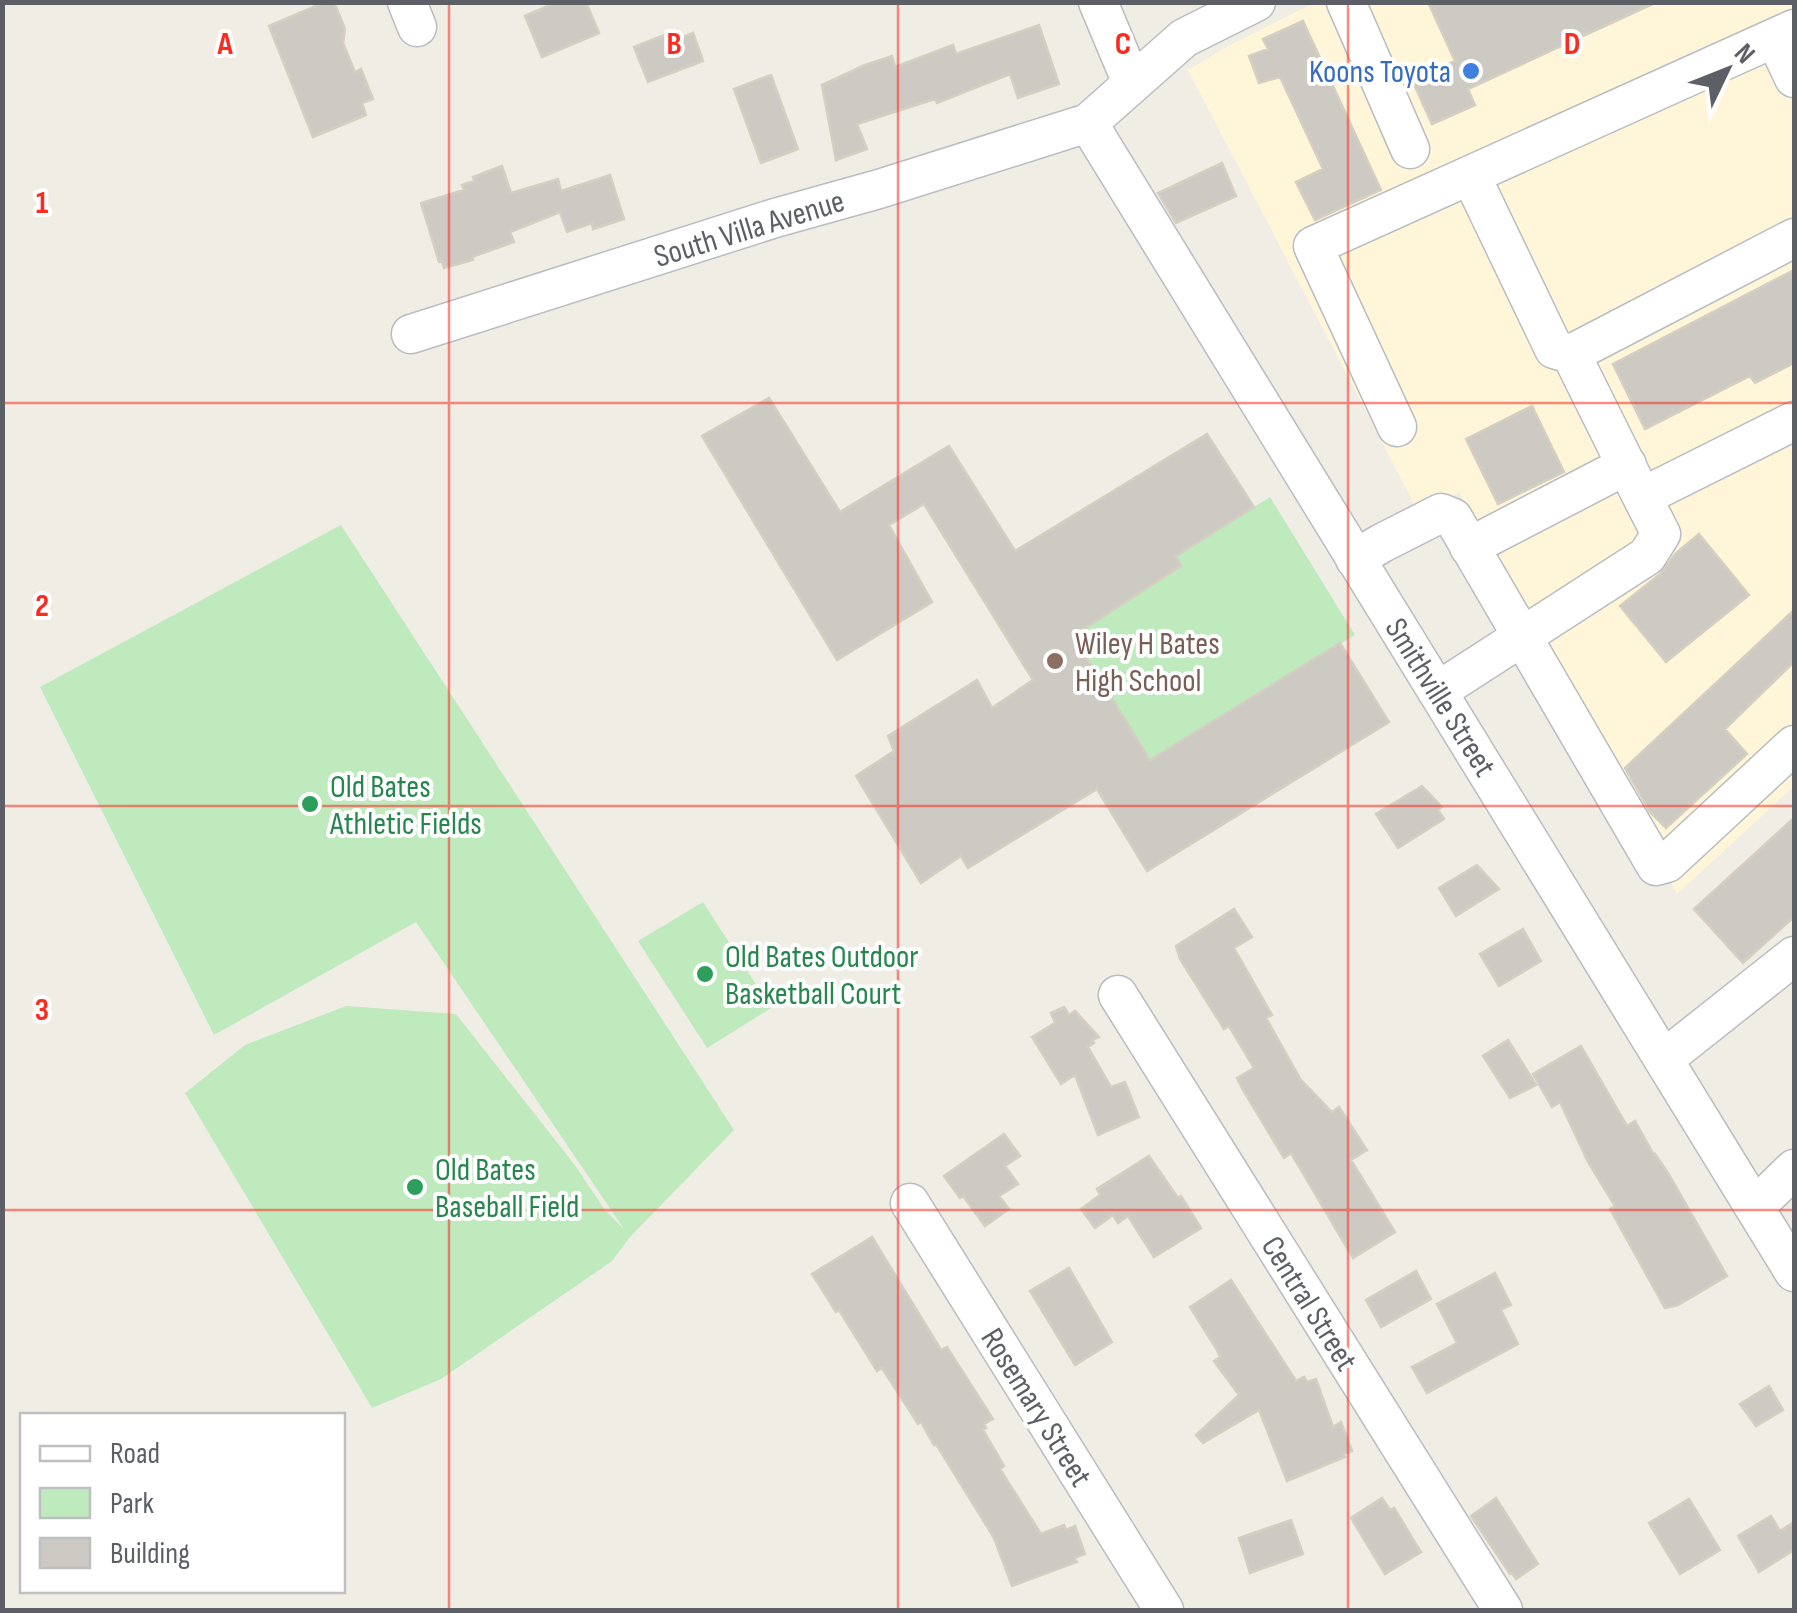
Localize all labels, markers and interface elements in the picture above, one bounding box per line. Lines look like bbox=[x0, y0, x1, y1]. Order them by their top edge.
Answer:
north arrow bbox=[1677, 20, 1777, 120]
text: A bbox=[216, 25, 233, 64]
text: B bbox=[666, 25, 682, 64]
text: C bbox=[1115, 25, 1131, 64]
text: D bbox=[1564, 25, 1580, 64]
text: N bbox=[1727, 37, 1761, 71]
place label: Koons Toyota bbox=[1309, 53, 1451, 92]
marker: Koons Toyota bbox=[1460, 60, 1482, 82]
street label: South Villa Avenue bbox=[650, 182, 849, 277]
text: 1 bbox=[36, 184, 49, 223]
text: 2 bbox=[35, 587, 49, 626]
street label: Smithville Street bbox=[1376, 611, 1504, 784]
place label: Wiley H Bates High School bbox=[1075, 625, 1220, 701]
marker: Wiley H Bates High School bbox=[1044, 650, 1066, 672]
place label: Old Bates Athletic Fields bbox=[329, 768, 482, 844]
marker: Old Bates Athletic Fields bbox=[299, 793, 321, 815]
place label: Old Bates Outdoor Basketball Court bbox=[725, 938, 919, 1014]
marker: Old Bates Outdoor Basketball Court bbox=[694, 963, 716, 985]
text: 3 bbox=[35, 991, 49, 1030]
place label: Old Bates Baseball Field bbox=[435, 1151, 579, 1227]
marker: Old Bates Baseball Field bbox=[404, 1176, 426, 1198]
street label: Central Street bbox=[1252, 1229, 1365, 1378]
street label: Rosemary Street bbox=[972, 1321, 1100, 1494]
legend bbox=[20, 1413, 345, 1593]
text: Road bbox=[110, 1436, 160, 1472]
text: Park bbox=[110, 1486, 154, 1522]
text: Building bbox=[110, 1536, 190, 1572]

